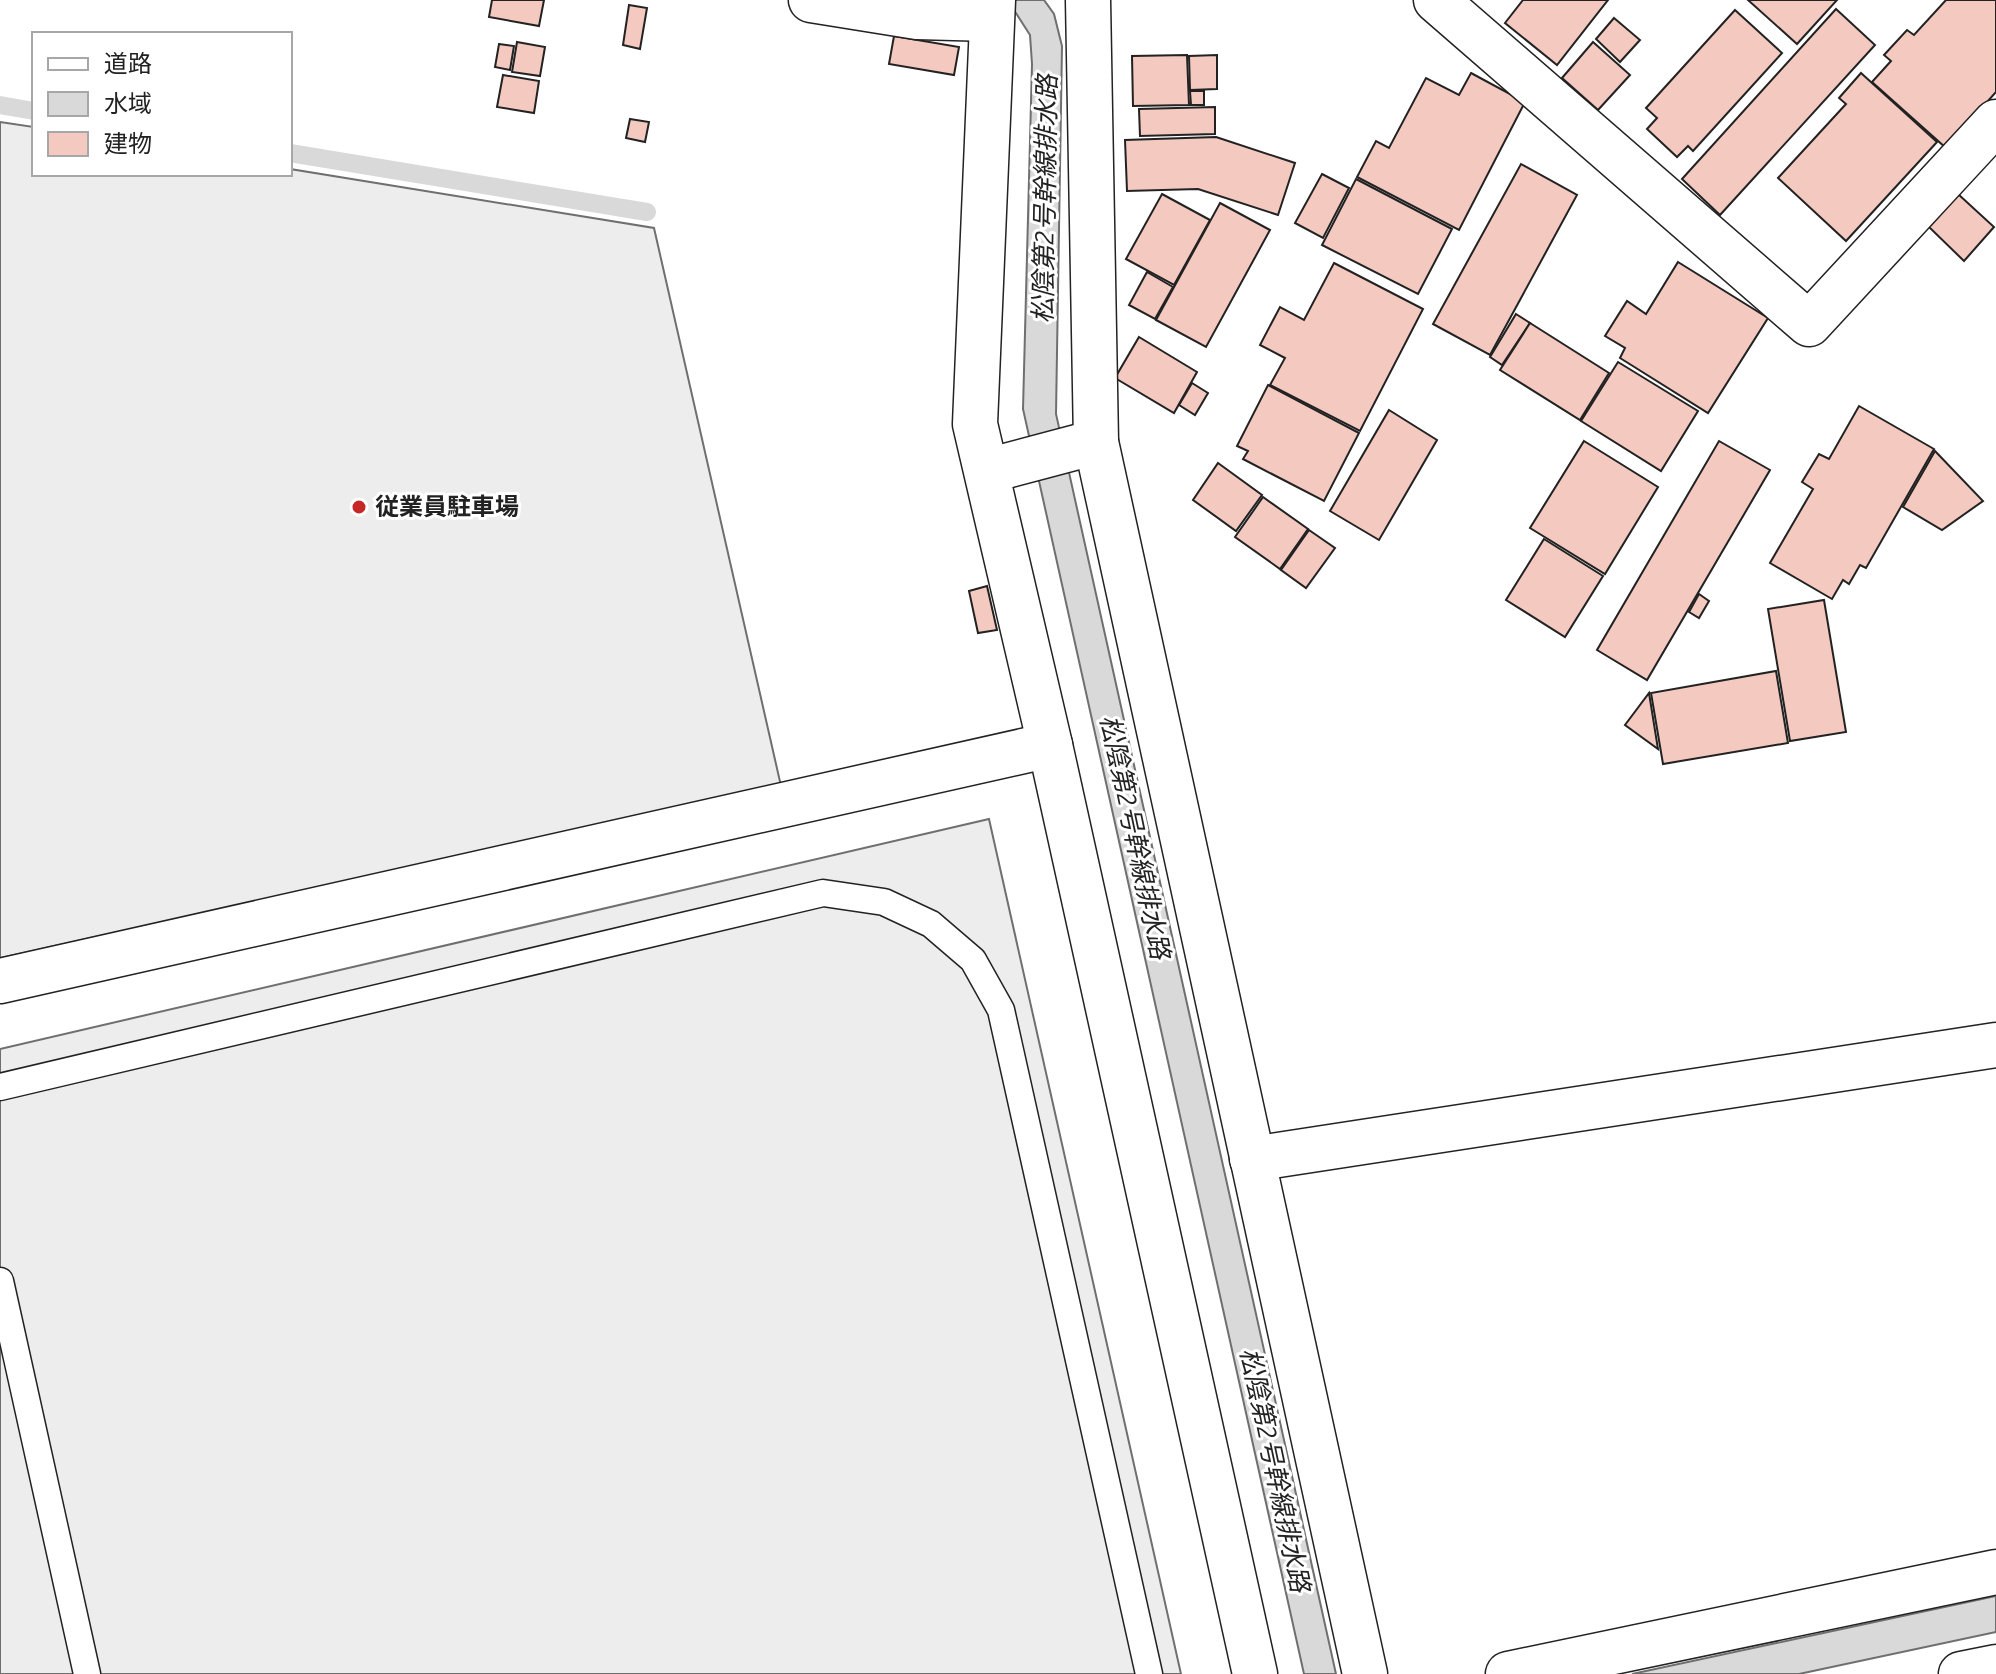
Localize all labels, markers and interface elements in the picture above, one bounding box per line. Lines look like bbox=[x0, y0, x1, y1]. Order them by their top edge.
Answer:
legend bbox=[32, 32, 292, 176]
text: 道路 bbox=[104, 50, 152, 77]
water label: 松陰第2号幹線排水路 bbox=[1028, 72, 1061, 324]
text: 水域 bbox=[104, 90, 152, 117]
text: 建物 bbox=[104, 130, 152, 157]
place label: 従業員駐車場 bbox=[375, 493, 519, 520]
marker: 従業員駐車場 bbox=[350, 498, 368, 516]
water label: 松陰第2号幹線排水路 bbox=[1095, 712, 1176, 963]
water label: 松陰第2号幹線排水路 bbox=[1235, 1345, 1316, 1596]

